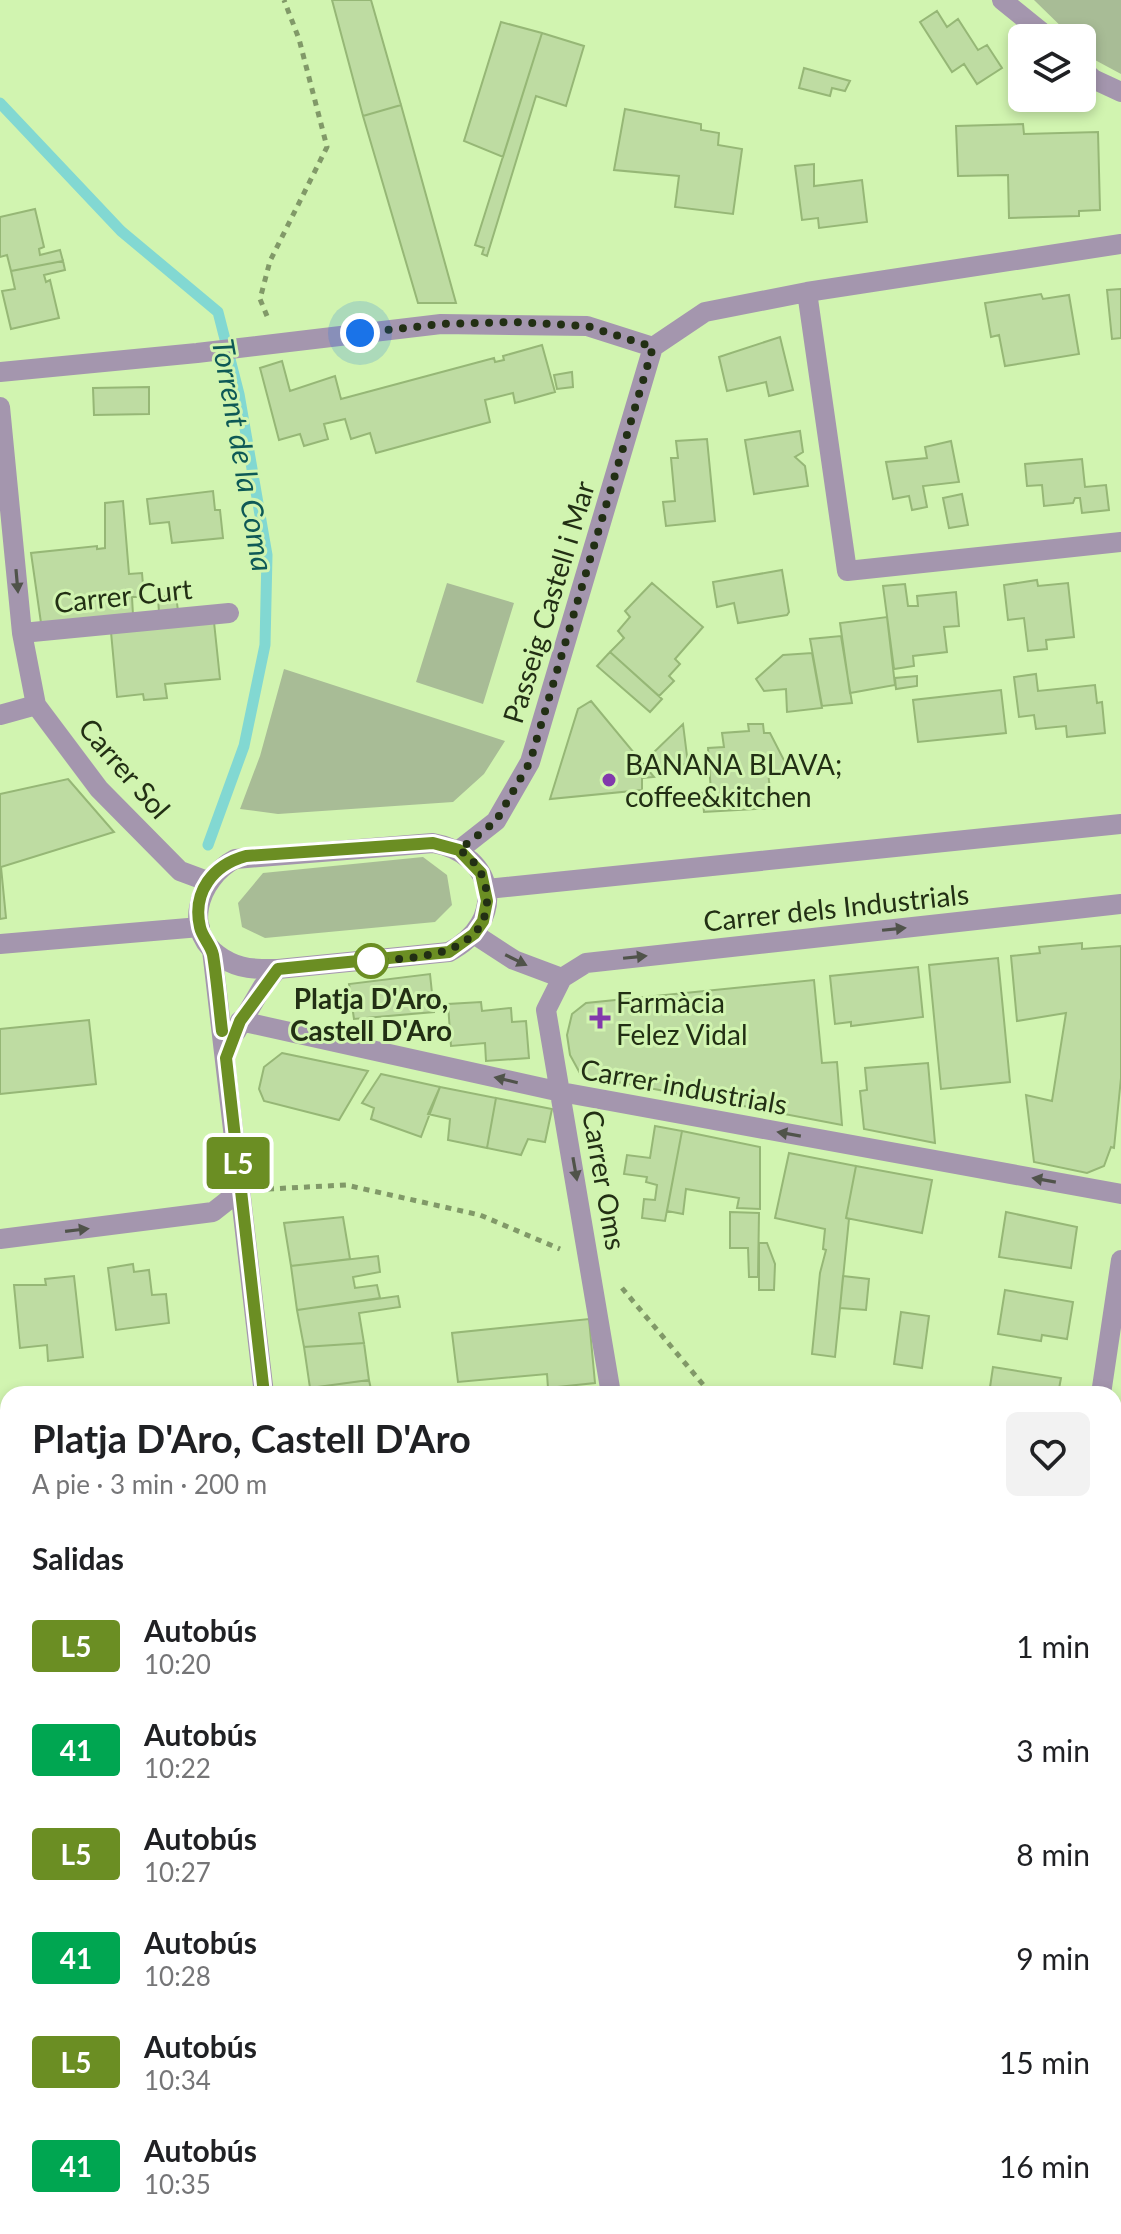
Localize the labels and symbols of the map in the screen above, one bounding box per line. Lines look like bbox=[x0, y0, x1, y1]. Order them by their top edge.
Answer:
your location bbox=[340, 313, 380, 353]
water label: Torrent de la Coma bbox=[206, 336, 282, 574]
street label: Passeig Castell i Mar bbox=[495, 477, 601, 727]
one-way arrow bbox=[11, 569, 24, 594]
street label: Carrer Curt bbox=[52, 571, 194, 619]
street label: Carrer Sol bbox=[72, 711, 178, 825]
place label: BANANA BLAVA; coffee&kitchen bbox=[625, 747, 842, 813]
marker: BANANA BLAVA; coffee&kitchen bbox=[600, 771, 618, 789]
street label: Carrer dels Industrials bbox=[702, 876, 970, 938]
one-way arrow bbox=[882, 922, 907, 935]
marker: Platja D'Aro, Castell D'Aro bbox=[354, 944, 388, 978]
one-way arrow bbox=[623, 951, 648, 964]
one-way arrow bbox=[505, 953, 528, 967]
place label: Platja D'Aro, Castell D'Aro bbox=[290, 981, 452, 1047]
place label: Farmàcia Felez Vidal bbox=[616, 985, 748, 1051]
marker: Farmàcia Felez Vidal bbox=[591, 1009, 609, 1027]
street label: Carrer industrials bbox=[578, 1051, 790, 1121]
one-way arrow bbox=[493, 1073, 518, 1086]
street label: Carrer Oms bbox=[576, 1107, 634, 1253]
one-way arrow bbox=[776, 1127, 801, 1139]
line badge: L5 bbox=[202, 1137, 274, 1189]
one-way arrow bbox=[569, 1157, 581, 1182]
one-way arrow bbox=[1032, 1174, 1057, 1186]
one-way arrow bbox=[65, 1223, 90, 1236]

